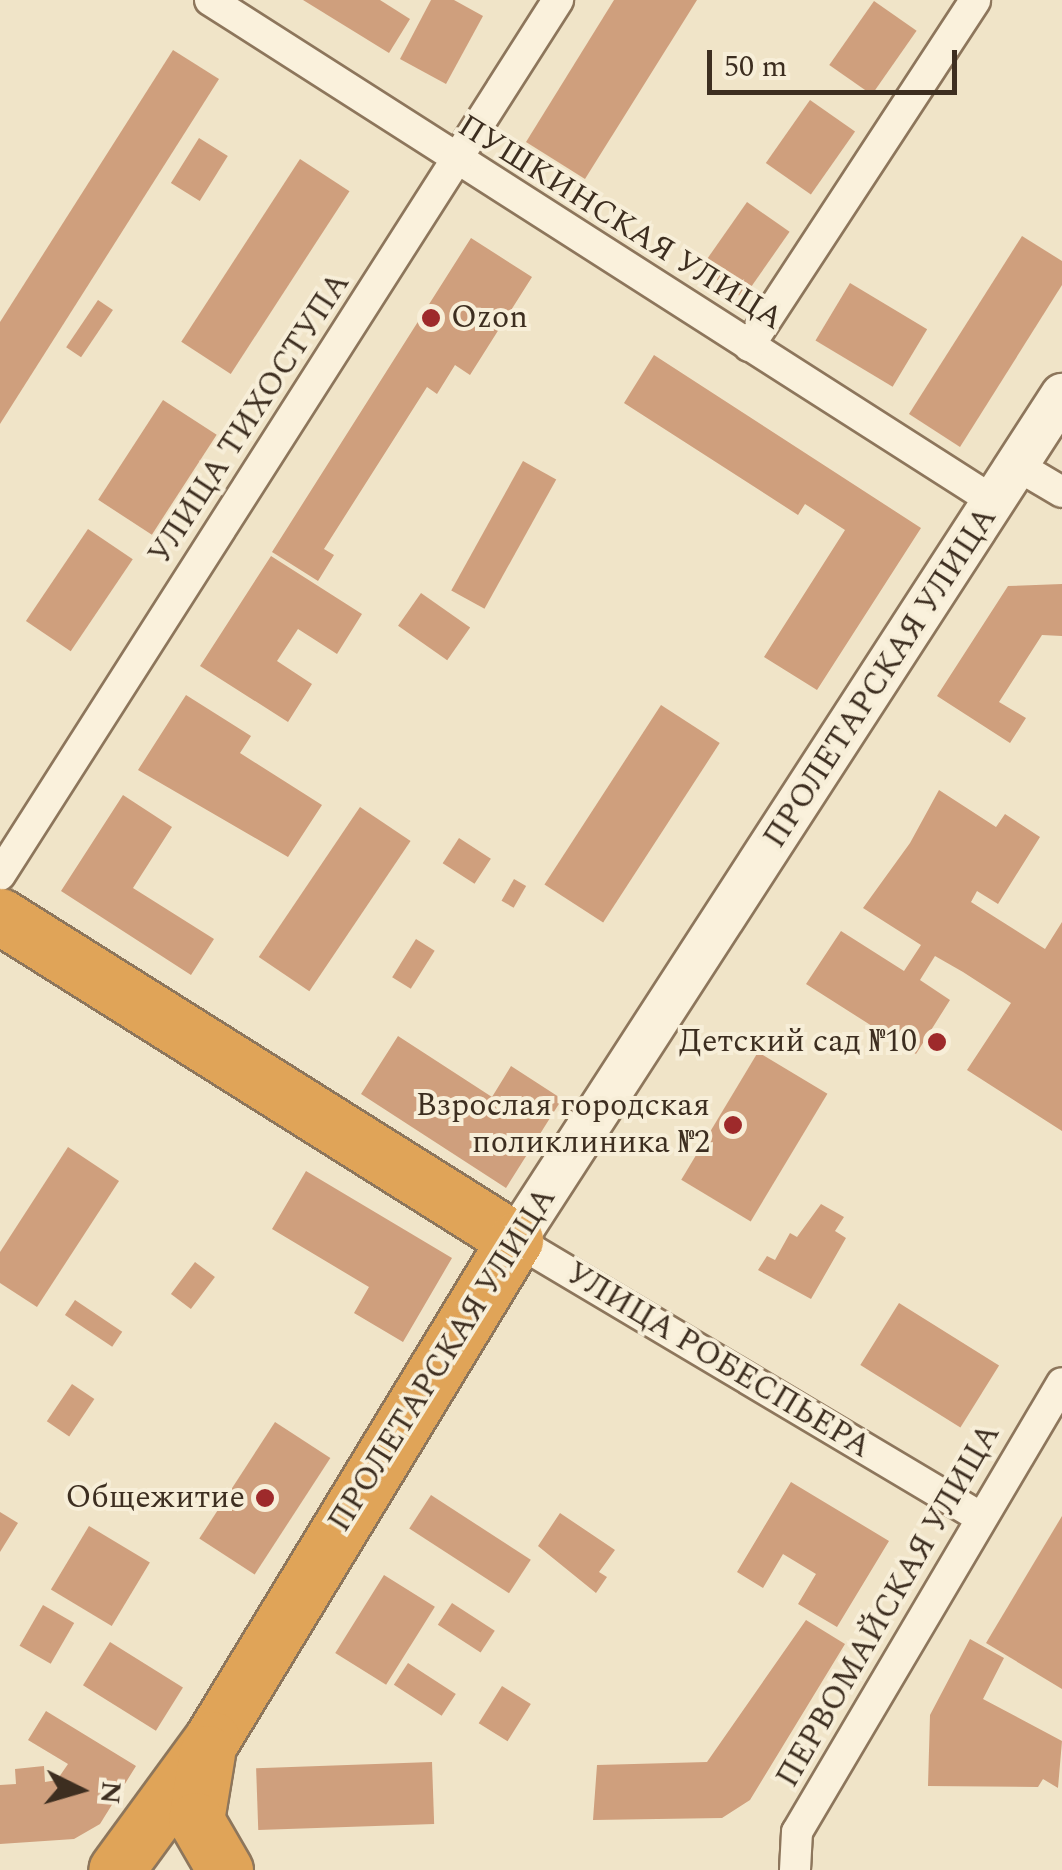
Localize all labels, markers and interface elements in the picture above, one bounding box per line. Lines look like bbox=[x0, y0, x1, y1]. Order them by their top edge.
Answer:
scale bar bbox=[712, 30, 962, 92]
text: 50 m bbox=[724, 44, 787, 90]
street label: ПУШКИНСКАЯ УЛИЦА bbox=[450, 107, 790, 339]
street label: УЛИЦА ТИХОСТУПА bbox=[141, 266, 359, 572]
place label: Ozon bbox=[451, 299, 528, 337]
marker: Ozon bbox=[420, 307, 442, 329]
street label: ПРОЛЕТАРСКАЯ УЛИЦА bbox=[756, 500, 1006, 856]
place label: Детский сад №10 bbox=[679, 1023, 917, 1061]
marker: Детский сад №10 bbox=[926, 1031, 948, 1053]
place label: Взрослая городская поликлиника №2 bbox=[416, 1088, 710, 1163]
marker: Взрослая городская поликлиника №2 bbox=[720, 1112, 746, 1138]
street label: ПРОЛЕТАРСКАЯ УЛИЦА bbox=[321, 1181, 565, 1539]
street label: УЛИЦА РОБЕСПЬЕРА bbox=[559, 1255, 877, 1467]
street label: ПЕРВОМАЙСКАЯ УЛИЦА bbox=[769, 1417, 1009, 1795]
place label: Общежитие bbox=[66, 1479, 245, 1517]
marker: Общежитие bbox=[254, 1487, 276, 1509]
north arrow bbox=[30, 1740, 130, 1840]
text: N bbox=[88, 1779, 133, 1806]

